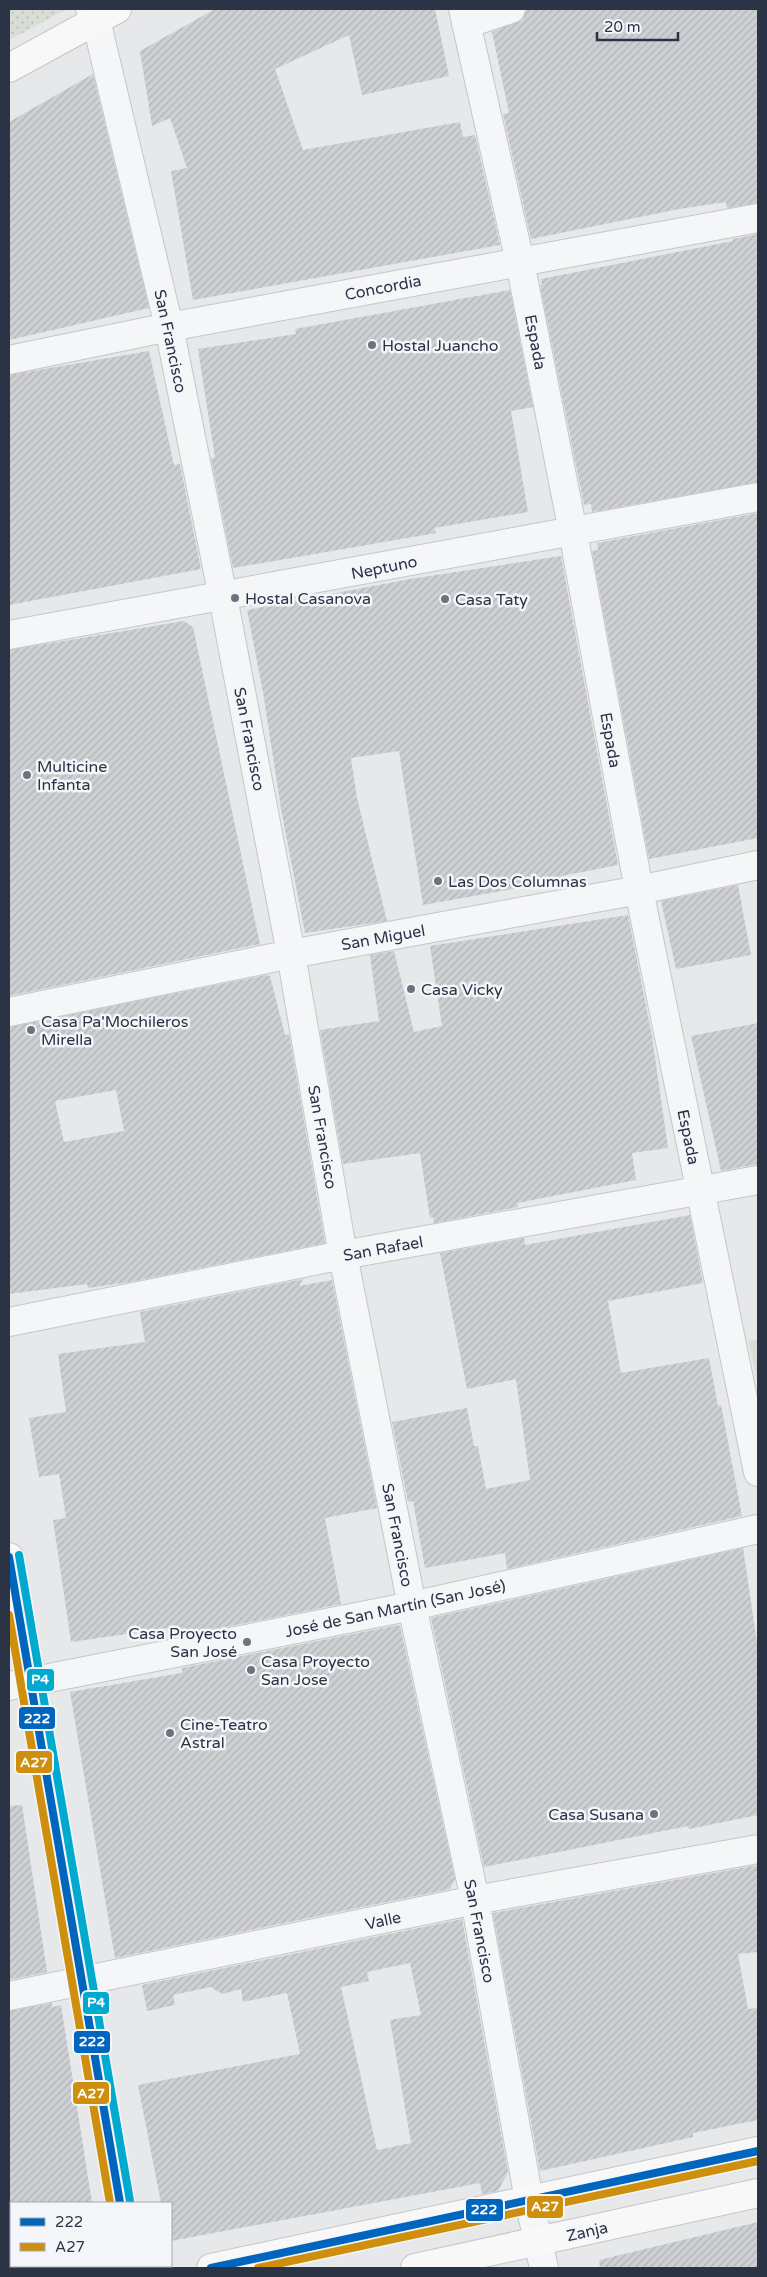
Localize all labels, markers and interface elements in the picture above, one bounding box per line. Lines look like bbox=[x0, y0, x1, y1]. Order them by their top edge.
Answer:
scale bar bbox=[597, 10, 678, 42]
text: 20 m bbox=[604, 18, 641, 36]
street label: Concordia bbox=[343, 271, 423, 305]
street label: San Francisco bbox=[149, 288, 191, 395]
street label: Espada bbox=[520, 313, 550, 372]
place label: Hostal Juancho bbox=[382, 336, 498, 356]
marker: Hostal Juancho bbox=[366, 339, 378, 351]
street label: Neptuno bbox=[349, 552, 419, 584]
place label: Hostal Casanova bbox=[245, 589, 371, 609]
place label: Casa Taty bbox=[455, 590, 528, 610]
marker: Hostal Casanova bbox=[229, 592, 241, 604]
marker: Casa Taty bbox=[439, 593, 451, 605]
street label: San Francisco bbox=[229, 686, 269, 793]
street label: Espada bbox=[595, 711, 625, 769]
place label: Multicine Infanta bbox=[37, 757, 107, 795]
marker: Multicine Infanta bbox=[21, 769, 33, 781]
place label: Las Dos Columnas bbox=[448, 872, 587, 892]
marker: Las Dos Columnas bbox=[432, 875, 444, 887]
street label: San Miguel bbox=[340, 921, 427, 955]
place label: Casa Vicky bbox=[421, 980, 503, 1000]
marker: Casa Vicky bbox=[405, 983, 417, 995]
place label: Casa Pa'Mochileros Mirella bbox=[41, 1012, 188, 1050]
marker: Casa Pa'Mochileros Mirella bbox=[25, 1024, 37, 1036]
street label: San Francisco bbox=[303, 1084, 341, 1191]
street label: Espada bbox=[672, 1108, 704, 1167]
street label: San Rafael bbox=[342, 1232, 425, 1266]
street label: San Francisco bbox=[377, 1482, 417, 1589]
street label: José de San Martín (San José) bbox=[283, 1576, 507, 1642]
place label: Casa Proyecto San José bbox=[128, 1624, 237, 1662]
marker: Casa Proyecto San José bbox=[241, 1636, 253, 1648]
place label: Casa Proyecto San Jose bbox=[261, 1652, 370, 1690]
marker: Casa Proyecto San Jose bbox=[245, 1664, 257, 1676]
line badge: P4 bbox=[26, 1668, 55, 1692]
text: P4 bbox=[31, 1671, 49, 1688]
line badge: 222 bbox=[18, 1706, 56, 1730]
text: 222 bbox=[24, 1710, 50, 1727]
place label: Cine-Teatro Astral bbox=[180, 1715, 268, 1753]
marker: Cine-Teatro Astral bbox=[164, 1727, 176, 1739]
line badge: A27 bbox=[15, 1750, 53, 1774]
text: A27 bbox=[20, 1754, 48, 1771]
place label: Casa Susana bbox=[548, 1805, 644, 1825]
marker: Casa Susana bbox=[648, 1808, 660, 1820]
street label: San Francisco bbox=[459, 1878, 499, 1985]
street label: Valle bbox=[363, 1907, 403, 1935]
line badge: P4 bbox=[82, 1991, 110, 2015]
text: P4 bbox=[87, 1994, 105, 2011]
line badge: 222 bbox=[73, 2030, 111, 2054]
text: 222 bbox=[79, 2033, 105, 2050]
line badge: A27 bbox=[72, 2081, 110, 2105]
text: A27 bbox=[77, 2085, 105, 2102]
line badge: A27 bbox=[526, 2195, 564, 2219]
line badge: 222 bbox=[465, 2198, 504, 2222]
text: A27 bbox=[531, 2198, 559, 2215]
text: 222 bbox=[471, 2201, 497, 2218]
legend bbox=[10, 2202, 172, 2267]
text: 222 bbox=[55, 2213, 83, 2231]
street label: Zanja bbox=[565, 2218, 610, 2246]
text: A27 bbox=[55, 2238, 85, 2256]

